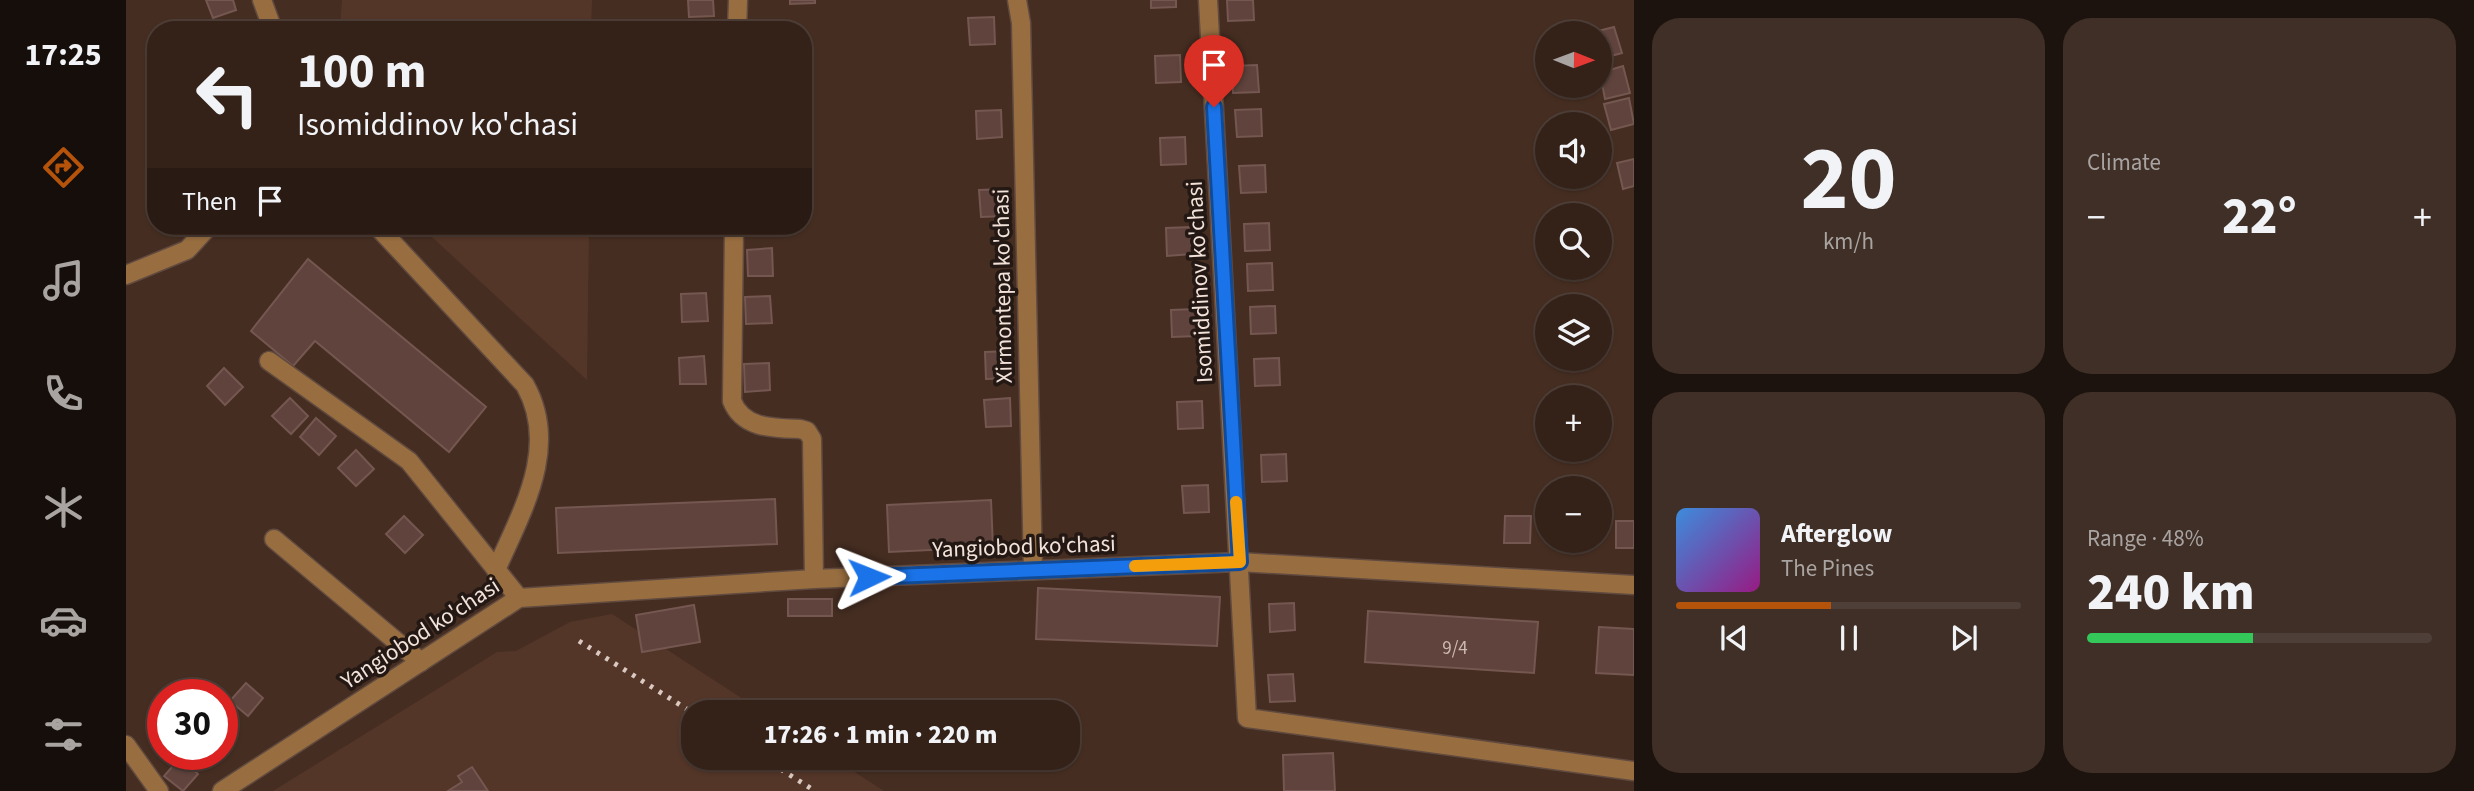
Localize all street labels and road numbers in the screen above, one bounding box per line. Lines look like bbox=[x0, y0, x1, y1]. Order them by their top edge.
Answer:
street label: Isomiddinov ko'chasi bbox=[1178, 180, 1221, 384]
street label: Xirmontepa ko'chasi bbox=[984, 188, 1021, 384]
street label: Yangiobod ko'chasi bbox=[931, 527, 1116, 566]
street label: Yangiobod ko'chasi bbox=[333, 570, 506, 698]

